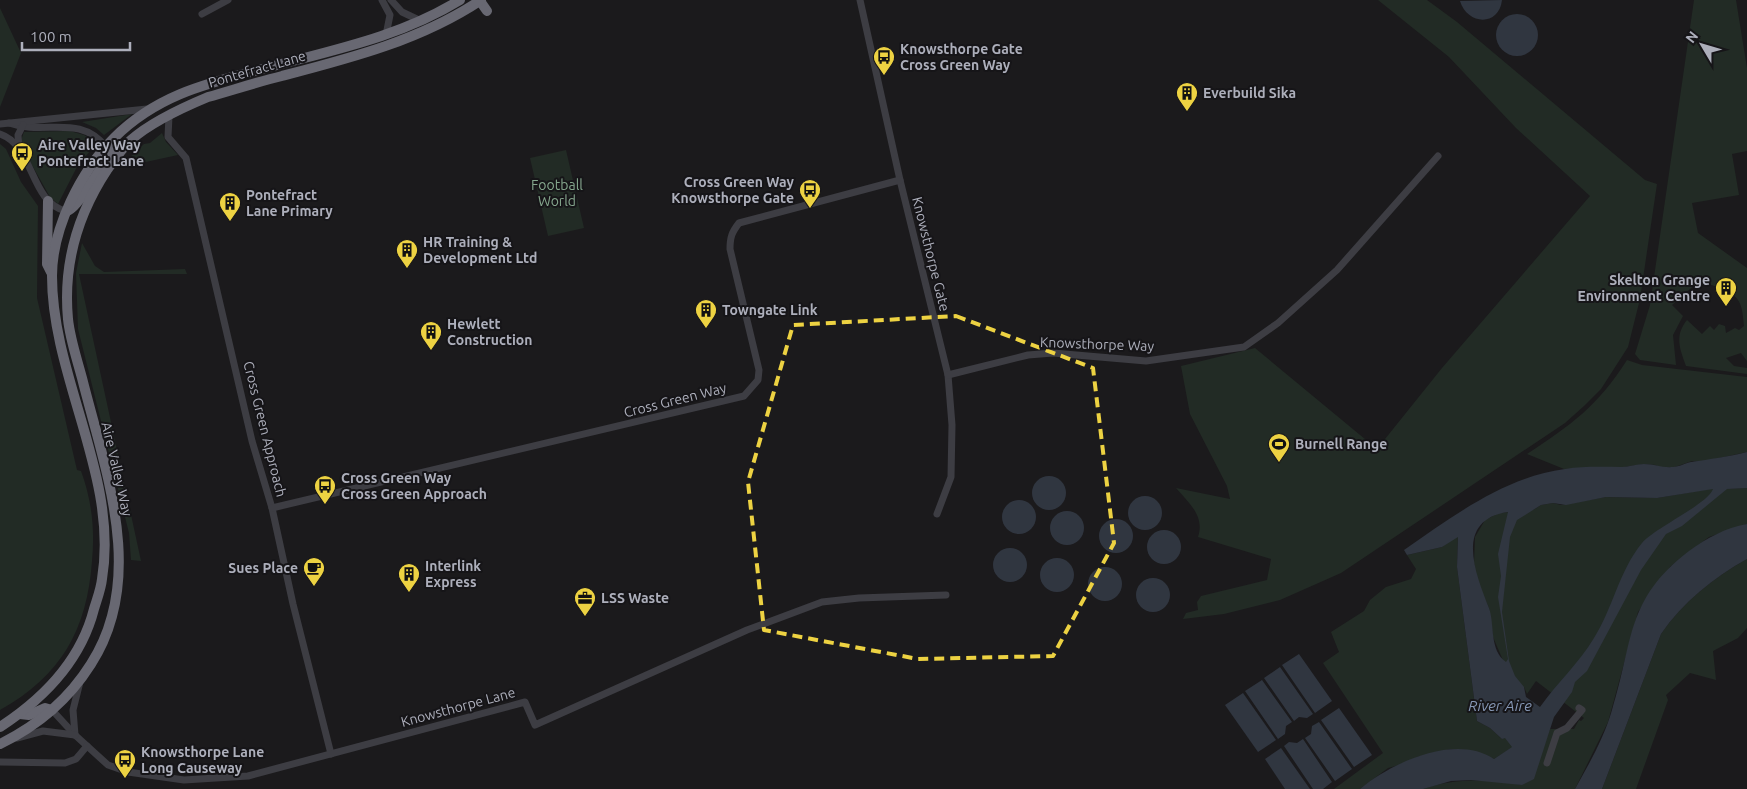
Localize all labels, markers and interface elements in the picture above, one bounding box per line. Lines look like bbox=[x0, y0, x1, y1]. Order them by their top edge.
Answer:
scale bar bbox=[22, 20, 130, 52]
north arrow bbox=[1677, 20, 1727, 70]
text: 100 m bbox=[30, 28, 72, 45]
text: N bbox=[1682, 28, 1701, 46]
place label: Knowsthorpe Gate Cross Green Way bbox=[900, 41, 1023, 73]
bus stop icon: Knowsthorpe Gate Cross Green Way bbox=[872, 45, 896, 76]
street label: Pontefract Lane bbox=[206, 47, 308, 91]
building icon: Everbuild Sika bbox=[1175, 81, 1199, 112]
place label: Everbuild Sika bbox=[1203, 85, 1296, 101]
place label: Aire Valley Way Pontefract Lane bbox=[38, 137, 144, 169]
bus stop icon: Aire Valley Way Pontefract Lane bbox=[10, 141, 34, 172]
place label: Cross Green Way Knowsthorpe Gate bbox=[671, 174, 795, 206]
park label: Football World bbox=[531, 177, 583, 209]
bus stop icon: Cross Green Way Knowsthorpe Gate bbox=[798, 178, 822, 209]
place label: Pontefract Lane Primary bbox=[246, 187, 333, 219]
building icon: Pontefract Lane Primary bbox=[218, 191, 242, 222]
street label: Knowsthorpe Gate bbox=[909, 195, 953, 313]
place label: HR Training & Development Ltd bbox=[423, 234, 537, 266]
building icon: HR Training & Development Ltd bbox=[395, 238, 419, 269]
place label: Skelton Grange Environment Centre bbox=[1578, 272, 1710, 304]
building icon: Skelton Grange Environment Centre bbox=[1714, 276, 1738, 307]
building icon: Towngate Link bbox=[694, 298, 718, 329]
place label: Towngate Link bbox=[722, 302, 818, 318]
place label: Hewlett Construction bbox=[447, 316, 532, 348]
building icon: Hewlett Construction bbox=[419, 320, 443, 351]
street label: Knowsthorpe Way bbox=[1040, 334, 1155, 354]
street label: Cross Green Approach bbox=[240, 359, 290, 499]
street label: Cross Green Way bbox=[622, 379, 728, 420]
street label: Aire Valley Way bbox=[98, 420, 136, 518]
sports icon: Burnell Range bbox=[1267, 432, 1291, 463]
place label: Burnell Range bbox=[1295, 436, 1387, 452]
place label: Cross Green Way Cross Green Approach bbox=[341, 470, 487, 502]
bus stop icon: Cross Green Way Cross Green Approach bbox=[313, 474, 337, 505]
cafe icon: Sues Place bbox=[302, 556, 326, 587]
place label: Interlink Express bbox=[425, 558, 481, 590]
place label: Sues Place bbox=[228, 560, 298, 576]
building icon: Interlink Express bbox=[397, 562, 421, 593]
office icon: LSS Waste bbox=[573, 586, 597, 617]
place label: LSS Waste bbox=[601, 590, 669, 606]
street label: Knowsthorpe Lane bbox=[399, 684, 517, 730]
water label: River Aire bbox=[1468, 697, 1532, 714]
place label: Knowsthorpe Lane Long Causeway bbox=[141, 744, 264, 776]
bus stop icon: Knowsthorpe Lane Long Causeway bbox=[113, 748, 137, 779]

